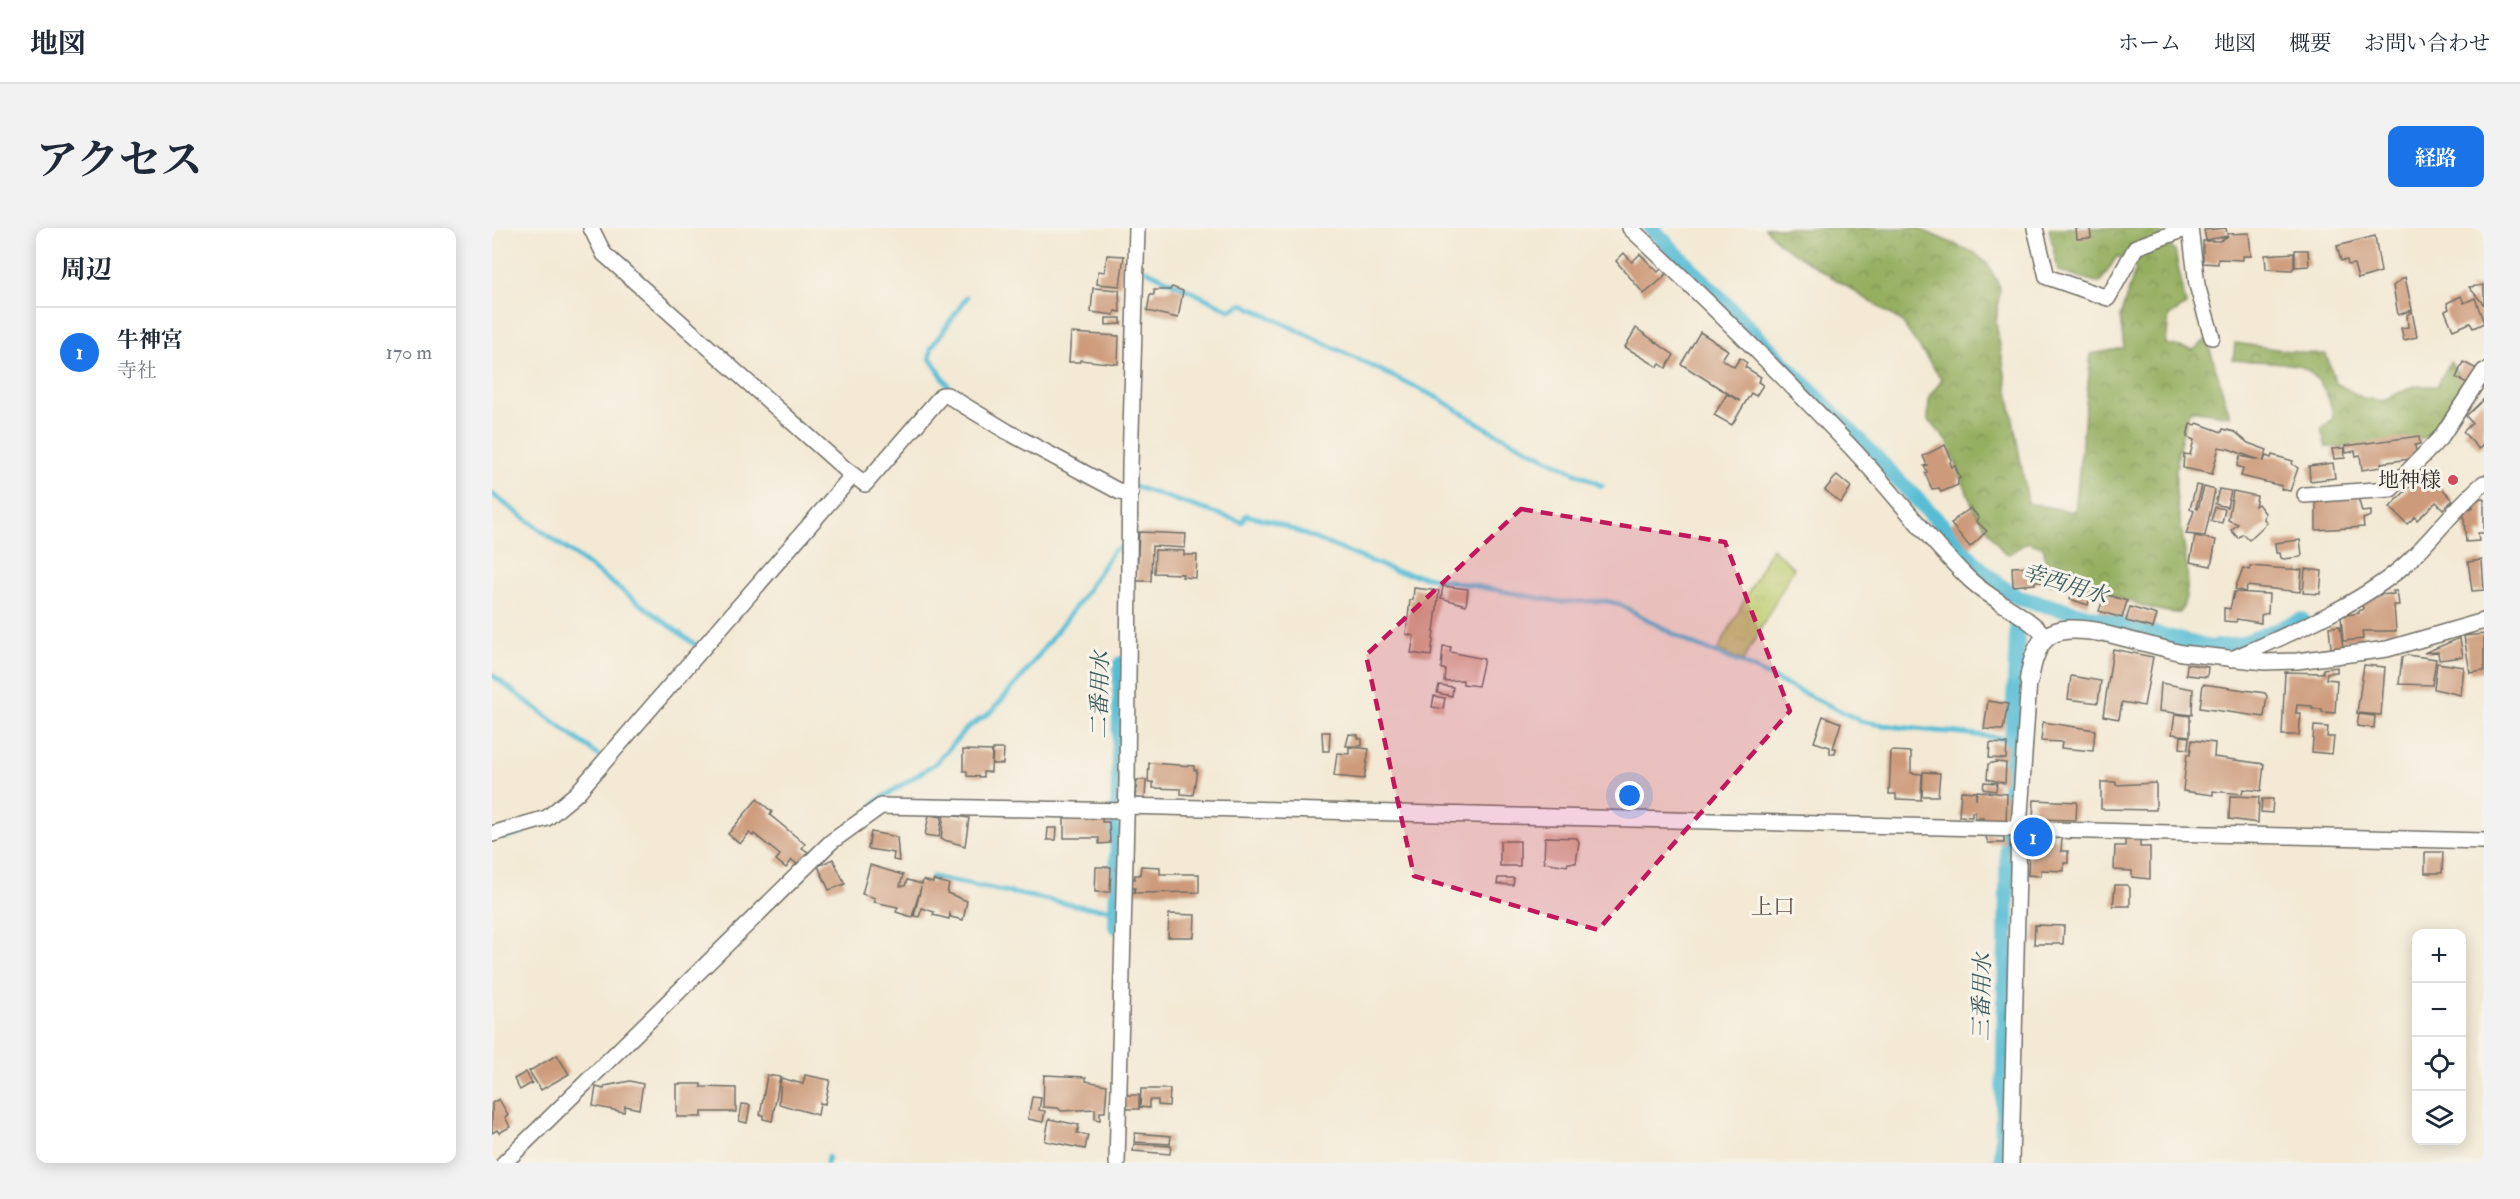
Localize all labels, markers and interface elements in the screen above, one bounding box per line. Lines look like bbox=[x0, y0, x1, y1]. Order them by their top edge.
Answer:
text: 地図 bbox=[30, 27, 86, 62]
text: ホーム bbox=[2118, 30, 2181, 57]
text: 地図 bbox=[2214, 30, 2256, 57]
text: 概要 bbox=[2289, 30, 2331, 57]
text: お問い合わせ bbox=[2364, 30, 2490, 57]
button: 経路 bbox=[2388, 126, 2484, 187]
text: アクセス bbox=[36, 135, 203, 187]
text: 周辺 bbox=[60, 254, 112, 286]
text: 牛神宮 bbox=[117, 326, 183, 354]
text: 1 bbox=[76, 340, 83, 365]
text: 170 m bbox=[386, 340, 432, 365]
text: 寺社 bbox=[117, 358, 157, 383]
place label: 地神様 bbox=[2378, 467, 2441, 494]
marker: 地神様 bbox=[2446, 473, 2460, 487]
water label: 幸西用水 bbox=[2019, 558, 2113, 611]
water label: 二番用水 bbox=[1085, 649, 1115, 739]
your location bbox=[1615, 781, 1644, 810]
pin: 1 bbox=[2014, 814, 2052, 860]
district label: 上口 bbox=[1751, 893, 1795, 921]
map controls bbox=[2412, 929, 2466, 1145]
button: + bbox=[2412, 929, 2466, 983]
water label: 三番用水 bbox=[1967, 951, 1997, 1041]
button: − bbox=[2412, 983, 2466, 1037]
button: locate bbox=[2412, 1037, 2466, 1091]
button: layers bbox=[2412, 1091, 2466, 1145]

